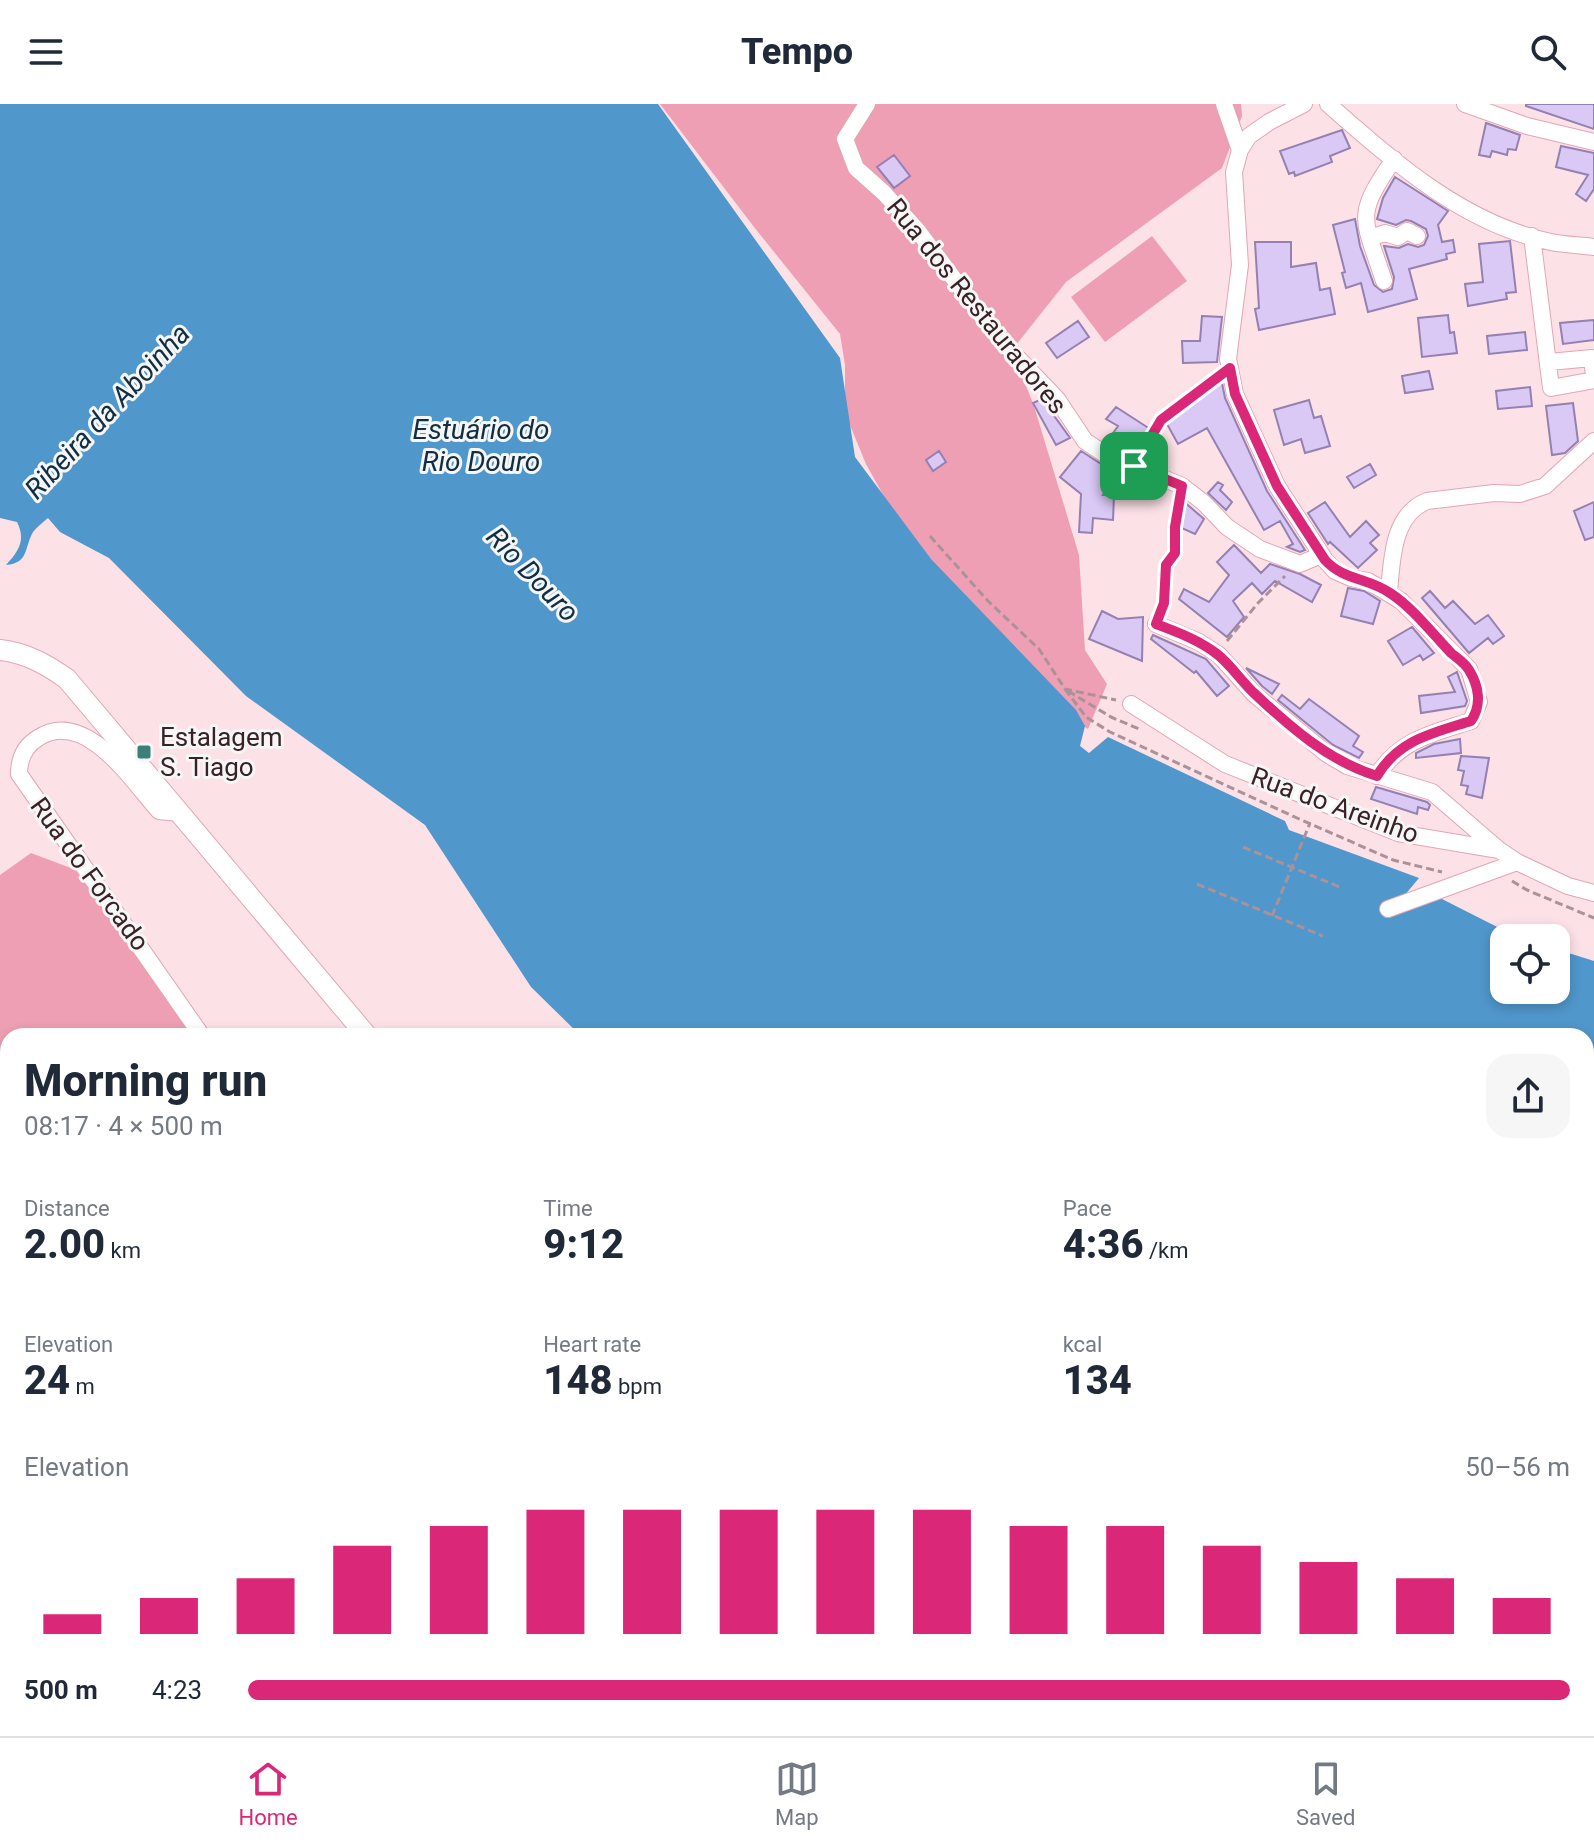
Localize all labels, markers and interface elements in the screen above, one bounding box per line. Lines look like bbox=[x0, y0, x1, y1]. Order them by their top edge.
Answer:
icon: menu bbox=[24, 30, 68, 74]
icon: search bbox=[1526, 30, 1570, 74]
text: Tempo bbox=[741, 31, 853, 73]
street label: Rua dos Restauradores bbox=[881, 192, 1073, 420]
water label: Ribeira da Aboinha bbox=[18, 317, 197, 505]
water label: Estuário do Rio Douro bbox=[412, 413, 550, 478]
pin bbox=[1100, 432, 1168, 500]
icon: arrive bbox=[1112, 444, 1156, 488]
water label: Rio Douro bbox=[480, 520, 586, 628]
place label: Estalagem S. Tiago bbox=[160, 722, 283, 782]
marker: Estalagem S. Tiago bbox=[135, 743, 153, 761]
street label: Rua do Areinho bbox=[1247, 761, 1423, 849]
street label: Rua do Forcado bbox=[24, 792, 156, 956]
map controls bbox=[1490, 924, 1570, 1004]
button: locate bbox=[1490, 924, 1570, 1004]
button: share bbox=[1486, 1054, 1570, 1138]
text: Morning run bbox=[24, 1055, 267, 1107]
text: 08:17 · 4 × 500 m bbox=[24, 1111, 223, 1141]
text: Distance bbox=[24, 1196, 110, 1221]
text: Time bbox=[543, 1196, 593, 1221]
text: Pace bbox=[1063, 1196, 1112, 1221]
text: 2.00 bbox=[24, 1221, 105, 1268]
text: 9:12 bbox=[543, 1221, 624, 1268]
text: 4:36 bbox=[1063, 1221, 1144, 1268]
text: km bbox=[105, 1238, 141, 1263]
text: /km bbox=[1144, 1238, 1188, 1263]
text: Elevation bbox=[24, 1332, 113, 1357]
text: Heart rate bbox=[543, 1332, 641, 1357]
text: kcal bbox=[1063, 1332, 1102, 1357]
text: 24 bbox=[24, 1357, 70, 1404]
text: 148 bbox=[543, 1357, 613, 1404]
text: 134 bbox=[1063, 1357, 1132, 1404]
text: m bbox=[70, 1374, 95, 1399]
text: bpm bbox=[613, 1374, 662, 1399]
text: Elevation bbox=[24, 1452, 129, 1482]
text: 50–56 m bbox=[1465, 1452, 1570, 1482]
text: 500 m bbox=[24, 1675, 98, 1705]
text: 4:23 bbox=[152, 1675, 202, 1705]
tab: Home bbox=[239, 1757, 298, 1830]
tab: Map bbox=[775, 1757, 819, 1830]
tab: Saved bbox=[1296, 1757, 1355, 1830]

